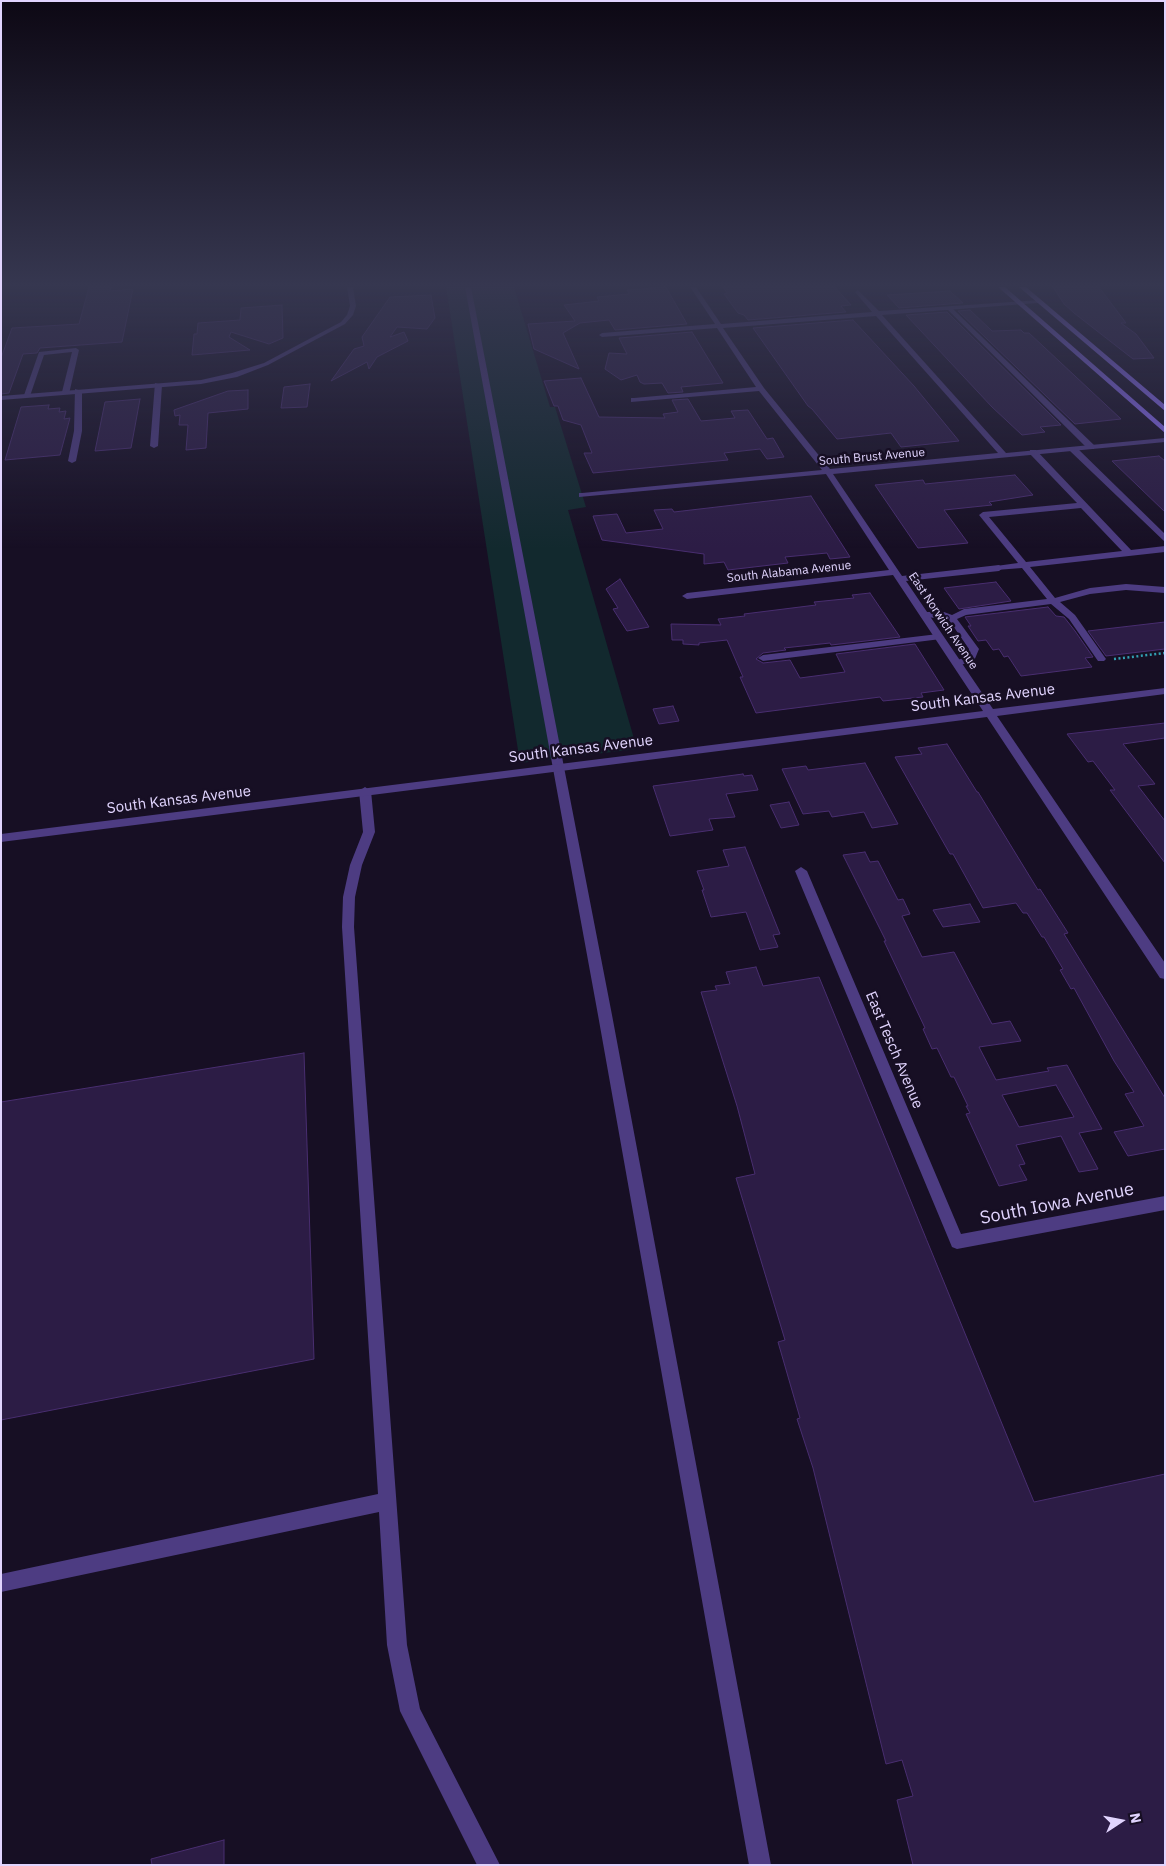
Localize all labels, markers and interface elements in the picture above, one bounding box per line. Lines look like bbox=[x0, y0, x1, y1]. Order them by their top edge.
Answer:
street label: South Brust Avenue bbox=[818, 445, 926, 469]
street label: South Alabama Avenue bbox=[726, 558, 852, 586]
street label: East Norwich Avenue bbox=[905, 570, 981, 672]
street label: South Kansas Avenue bbox=[910, 680, 1056, 716]
street label: South Kansas Avenue bbox=[508, 731, 654, 767]
street label: South Kansas Avenue bbox=[106, 782, 252, 818]
street label: East Tesch Avenue bbox=[861, 989, 927, 1111]
street label: South Iowa Avenue bbox=[978, 1178, 1136, 1230]
north arrow bbox=[1096, 1796, 1146, 1846]
text: N bbox=[1126, 1811, 1146, 1825]

